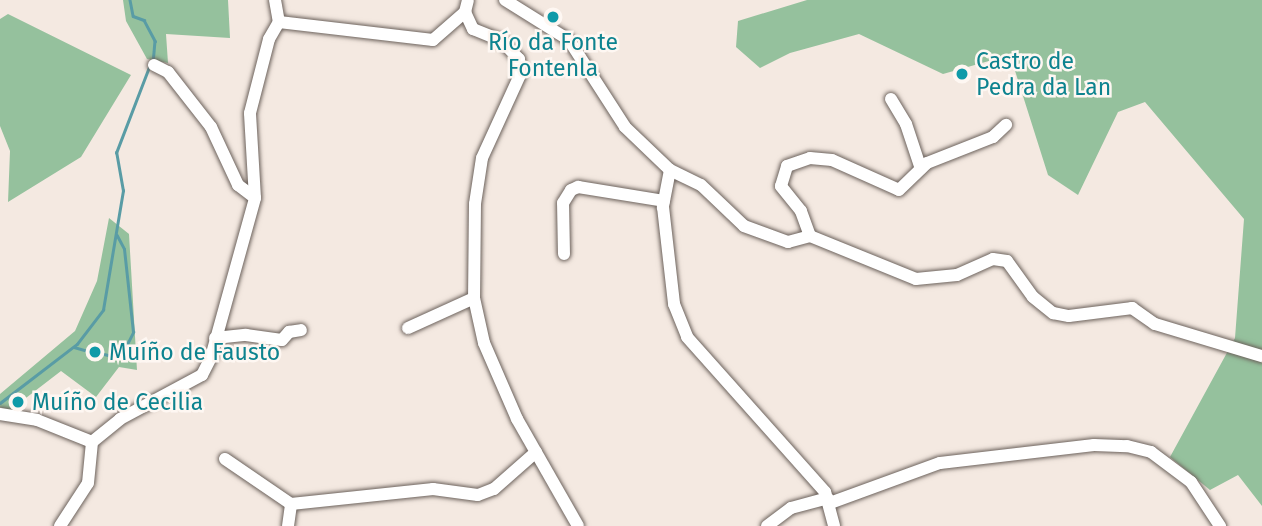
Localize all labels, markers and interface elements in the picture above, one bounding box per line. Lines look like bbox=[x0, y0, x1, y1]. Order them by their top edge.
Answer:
marker: Río da Fonte Fontenla bbox=[545, 9, 561, 25]
place label: Río da Fonte Fontenla bbox=[488, 28, 618, 82]
place label: Castro de Pedra da Lan bbox=[976, 47, 1111, 101]
marker: Castro de Pedra da Lan bbox=[954, 66, 970, 82]
place label: Muíño de Fausto bbox=[109, 338, 280, 366]
marker: Muíño de Fausto bbox=[87, 344, 103, 360]
place label: Muíño de Cecilia bbox=[32, 388, 203, 416]
marker: Muíño de Cecilia bbox=[10, 394, 26, 410]

